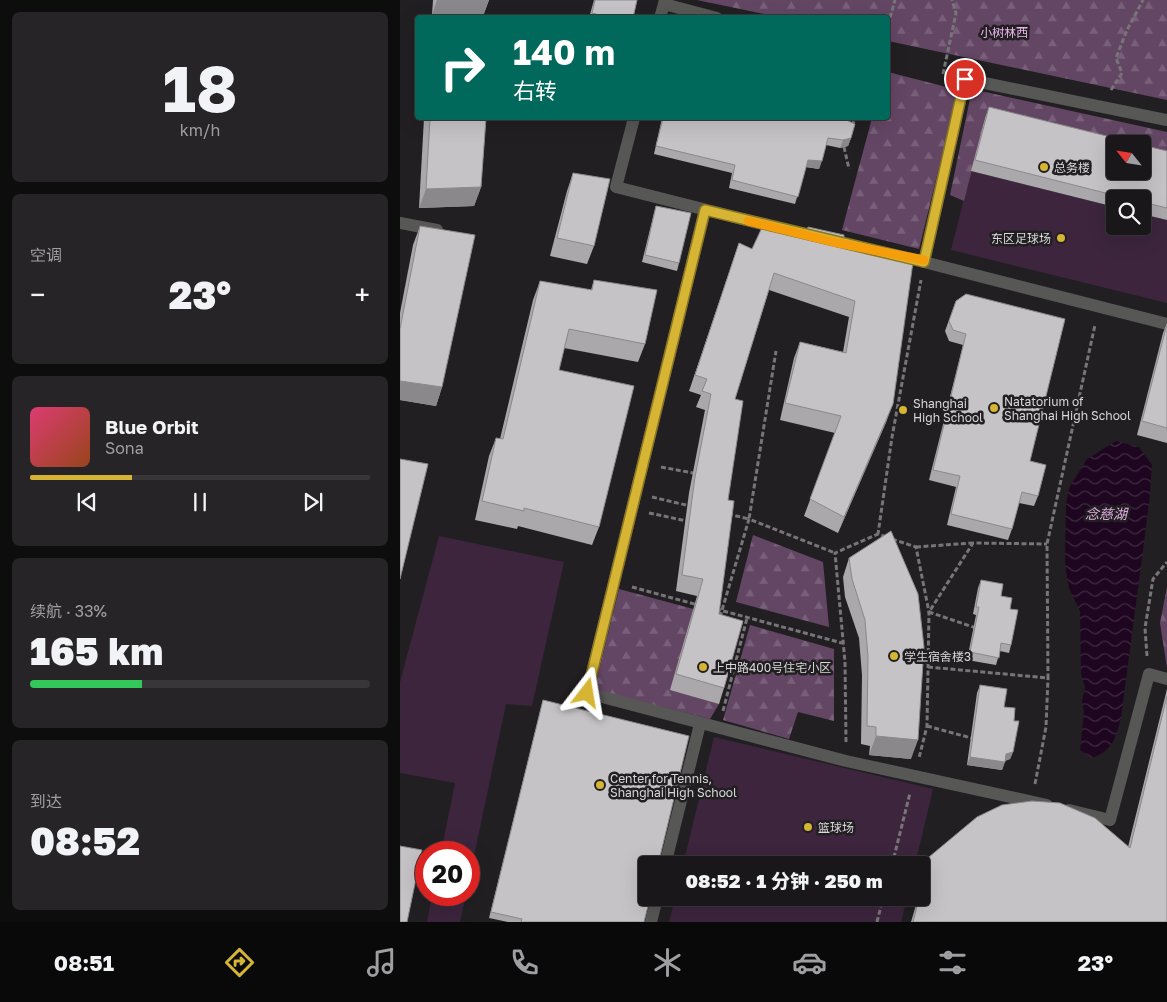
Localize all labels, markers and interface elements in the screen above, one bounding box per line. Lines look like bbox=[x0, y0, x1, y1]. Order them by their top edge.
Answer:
park label: 小树林西 bbox=[980, 25, 1028, 40]
text: 140 m bbox=[513, 31, 615, 73]
icon: right bbox=[430, 35, 495, 100]
text: 18 bbox=[162, 48, 238, 126]
pin bbox=[944, 58, 986, 100]
icon: arrive bbox=[951, 65, 979, 93]
text: 右转 bbox=[513, 77, 557, 104]
text: km/h bbox=[180, 120, 220, 140]
north arrow bbox=[1106, 135, 1151, 180]
map controls bbox=[1106, 135, 1151, 235]
place label: 总务楼 bbox=[1054, 160, 1090, 175]
marker: 总务楼 bbox=[1038, 161, 1050, 173]
button: search bbox=[1106, 190, 1151, 235]
place label: 东区足球场 bbox=[991, 231, 1051, 246]
marker: 东区足球场 bbox=[1055, 232, 1067, 244]
text: 空调 bbox=[30, 245, 62, 265]
text: 23° bbox=[169, 272, 231, 317]
text: − bbox=[30, 278, 45, 311]
text: + bbox=[355, 278, 370, 311]
place label: Natatorium of Shanghai High School bbox=[1004, 394, 1131, 423]
place label: Shanghai High School bbox=[913, 396, 983, 425]
marker: Natatorium of Shanghai High School bbox=[988, 402, 1000, 414]
marker: Shanghai High School bbox=[897, 404, 909, 416]
text: Blue Orbit bbox=[105, 415, 199, 438]
text: Sona bbox=[105, 438, 144, 458]
icon: previous bbox=[73, 488, 101, 516]
icon: pause bbox=[186, 488, 214, 516]
icon: next bbox=[299, 488, 327, 516]
water label: 念慈湖 bbox=[1085, 505, 1129, 522]
text: 续航 · 33% bbox=[30, 601, 107, 621]
text: 165 km bbox=[30, 628, 163, 673]
place label: 学生宿舍楼3 bbox=[904, 649, 971, 664]
marker: 学生宿舍楼3 bbox=[888, 650, 900, 662]
place label: 上中路400号住宅小区 bbox=[713, 660, 831, 675]
marker: 上中路400号住宅小区 bbox=[697, 661, 709, 673]
position arrow bbox=[560, 666, 612, 718]
place label: Center for Tennis, Shanghai High School bbox=[610, 771, 737, 800]
marker: Center for Tennis, Shanghai High School bbox=[594, 779, 606, 791]
text: 到达 bbox=[30, 791, 62, 811]
text: 08:52 bbox=[30, 818, 140, 863]
place label: 篮球场 bbox=[818, 820, 854, 835]
marker: 篮球场 bbox=[802, 821, 814, 833]
speed limit sign: 20 bbox=[415, 841, 480, 906]
text: 08:52 · 1 分钟 · 250 m bbox=[686, 869, 882, 892]
icon: directions bbox=[222, 945, 257, 980]
icon: music bbox=[364, 945, 399, 980]
icon: phone bbox=[507, 945, 542, 980]
icon: climate bbox=[650, 945, 685, 980]
icon: car bbox=[792, 945, 827, 980]
icon: filters bbox=[935, 945, 970, 980]
text: 08:51 bbox=[54, 949, 114, 976]
text: 23° bbox=[1078, 949, 1113, 976]

